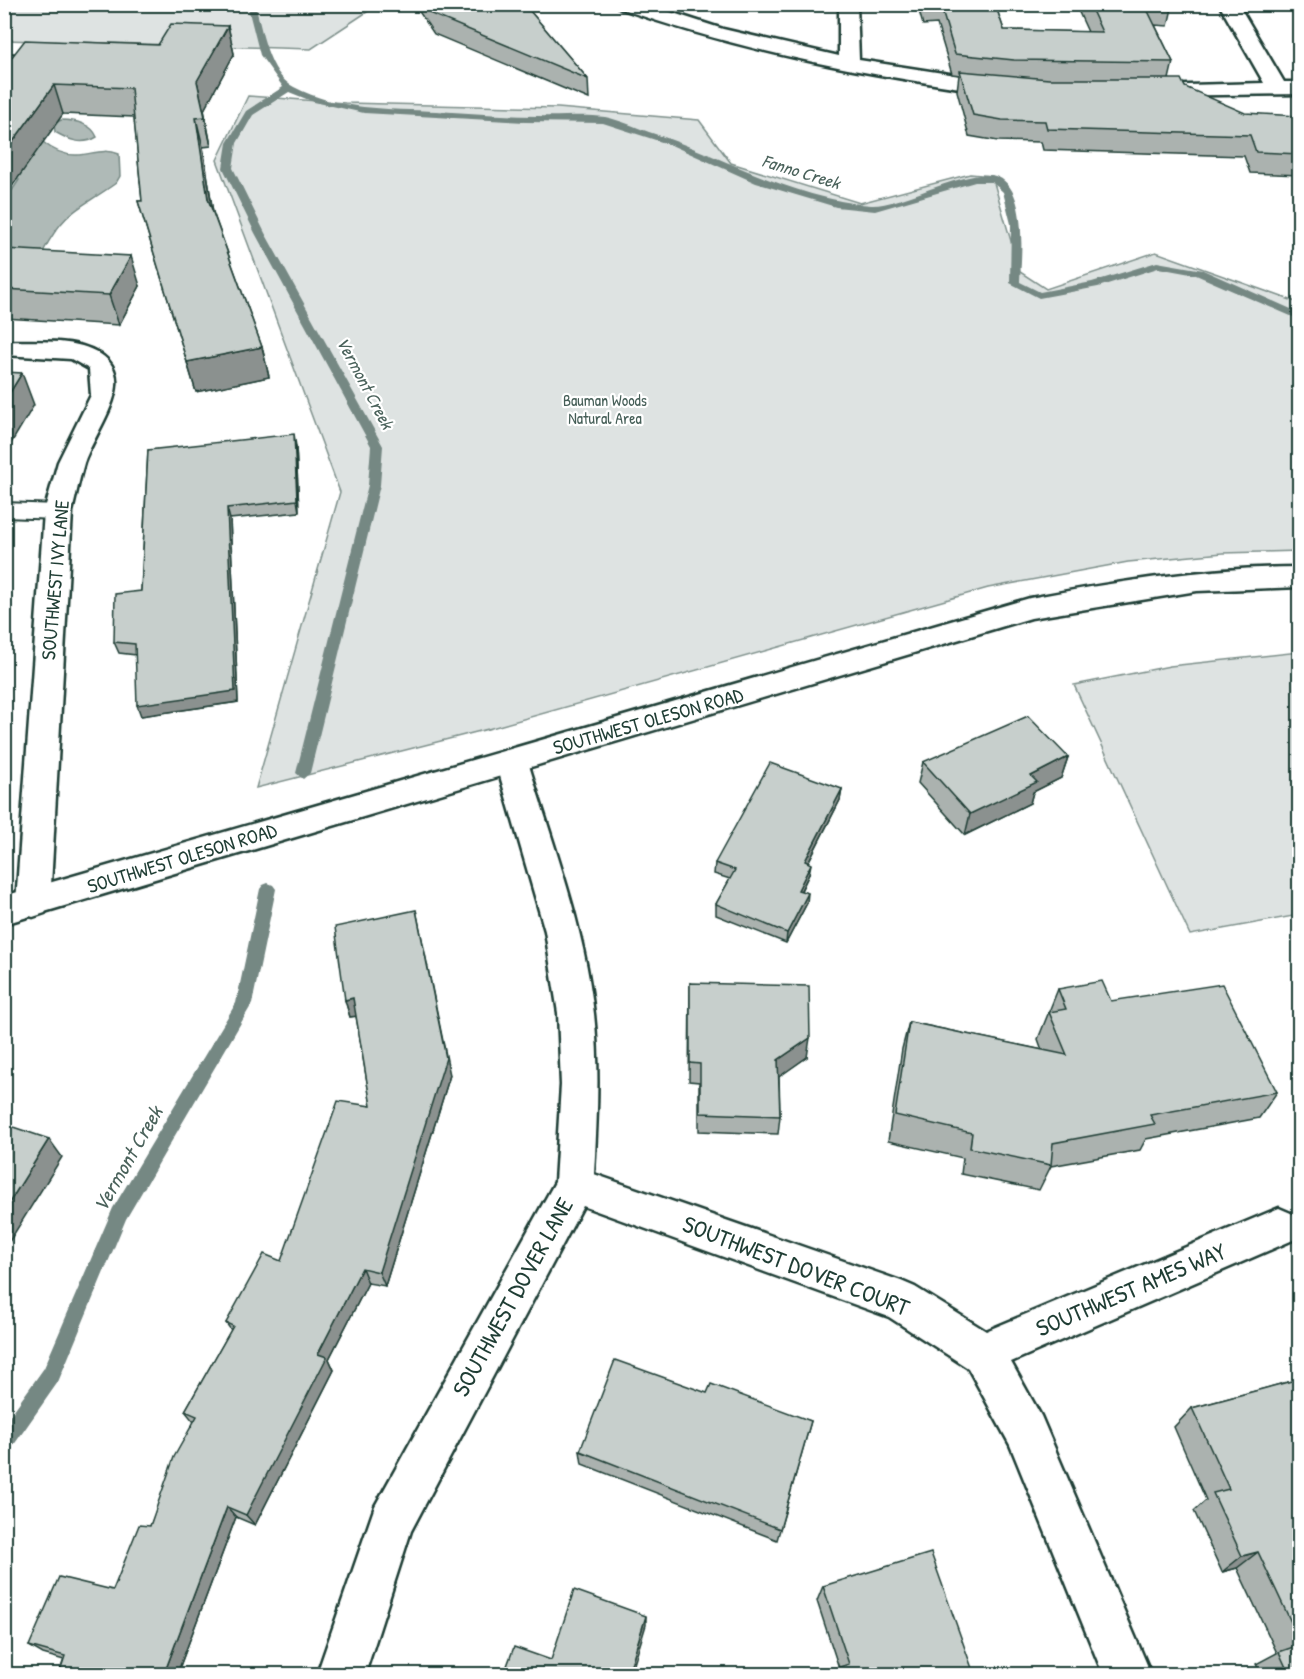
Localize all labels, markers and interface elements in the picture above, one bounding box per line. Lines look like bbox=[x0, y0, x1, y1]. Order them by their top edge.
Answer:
water label: Fanno Creek bbox=[759, 148, 845, 196]
water label: Vermont Creek bbox=[331, 332, 401, 434]
park label: Bauman Woods Natural Area bbox=[563, 389, 647, 429]
street label: SOUTHWEST IVY LANE bbox=[34, 499, 75, 661]
street label: SOUTHWEST OLESON ROAD bbox=[550, 680, 747, 761]
street label: SOUTHWEST OLESON ROAD bbox=[84, 816, 280, 899]
water label: Vermont Creek bbox=[86, 1099, 171, 1217]
street label: SOUTHWEST DOVER LANE bbox=[444, 1191, 580, 1402]
street label: SOUTHWEST DOVER COURT bbox=[678, 1207, 915, 1323]
street label: SOUTHWEST AMES WAY bbox=[1031, 1234, 1231, 1344]

